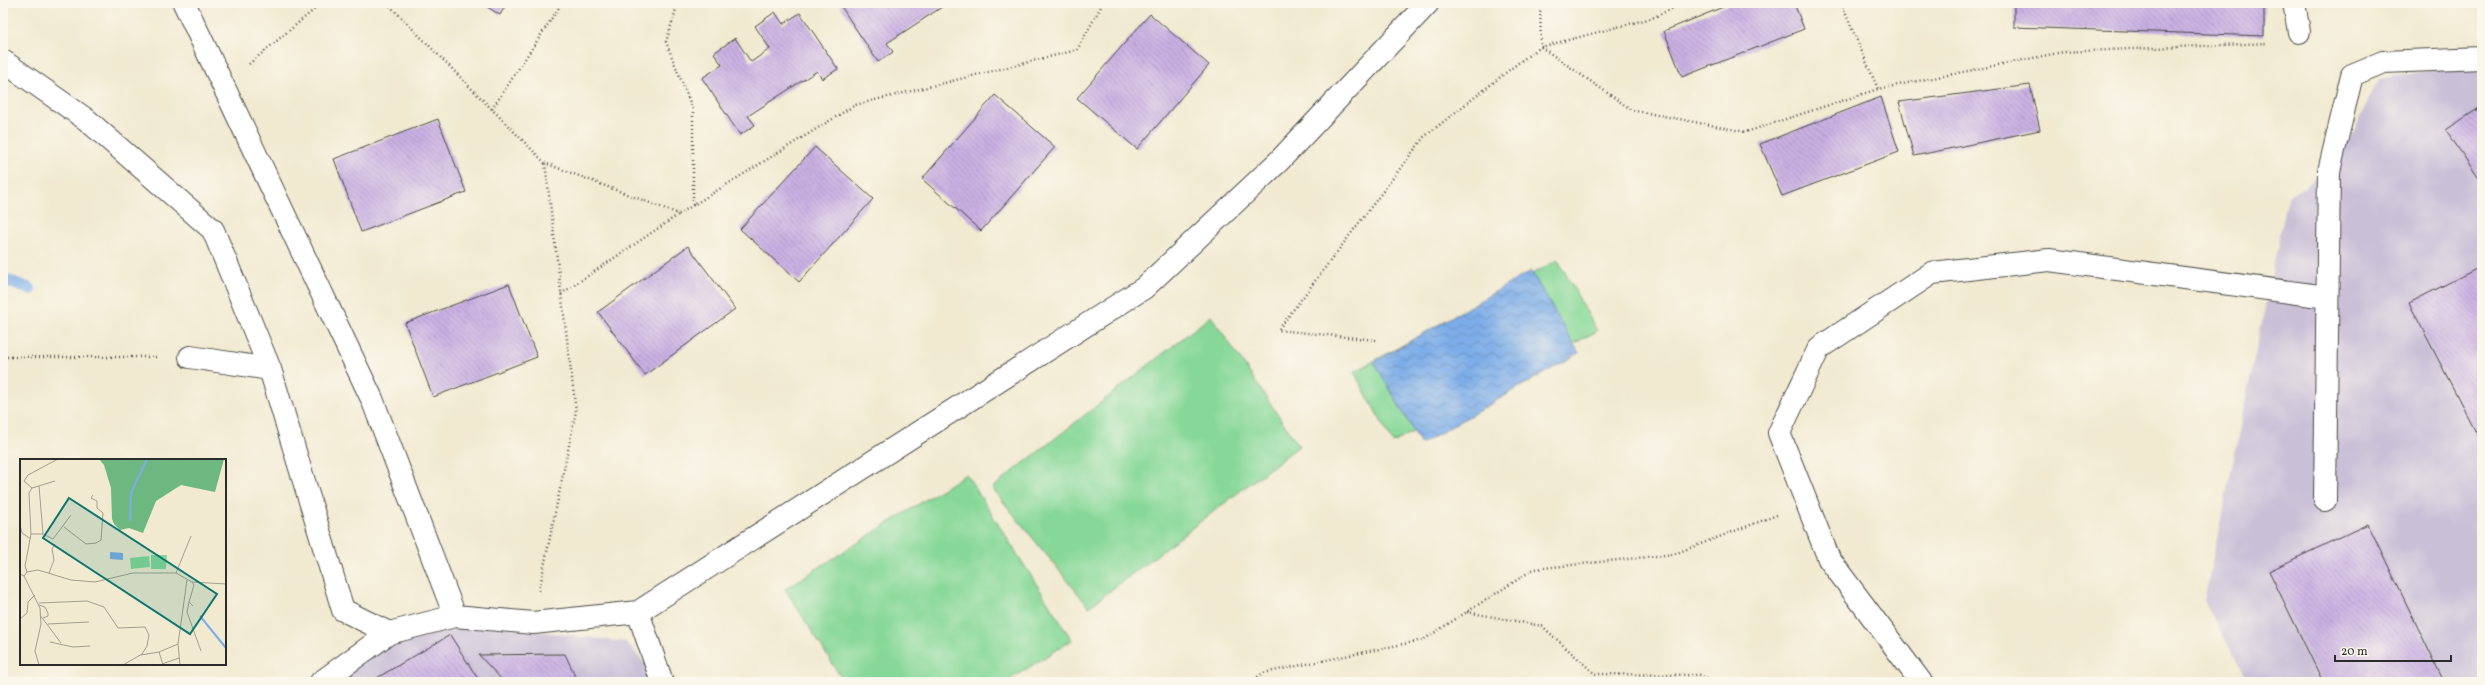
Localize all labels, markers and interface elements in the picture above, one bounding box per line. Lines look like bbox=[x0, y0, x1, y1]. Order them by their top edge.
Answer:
inset map bbox=[20, 459, 226, 665]
scale bar bbox=[2335, 637, 2451, 663]
text: 20 m bbox=[2341, 644, 2368, 660]

